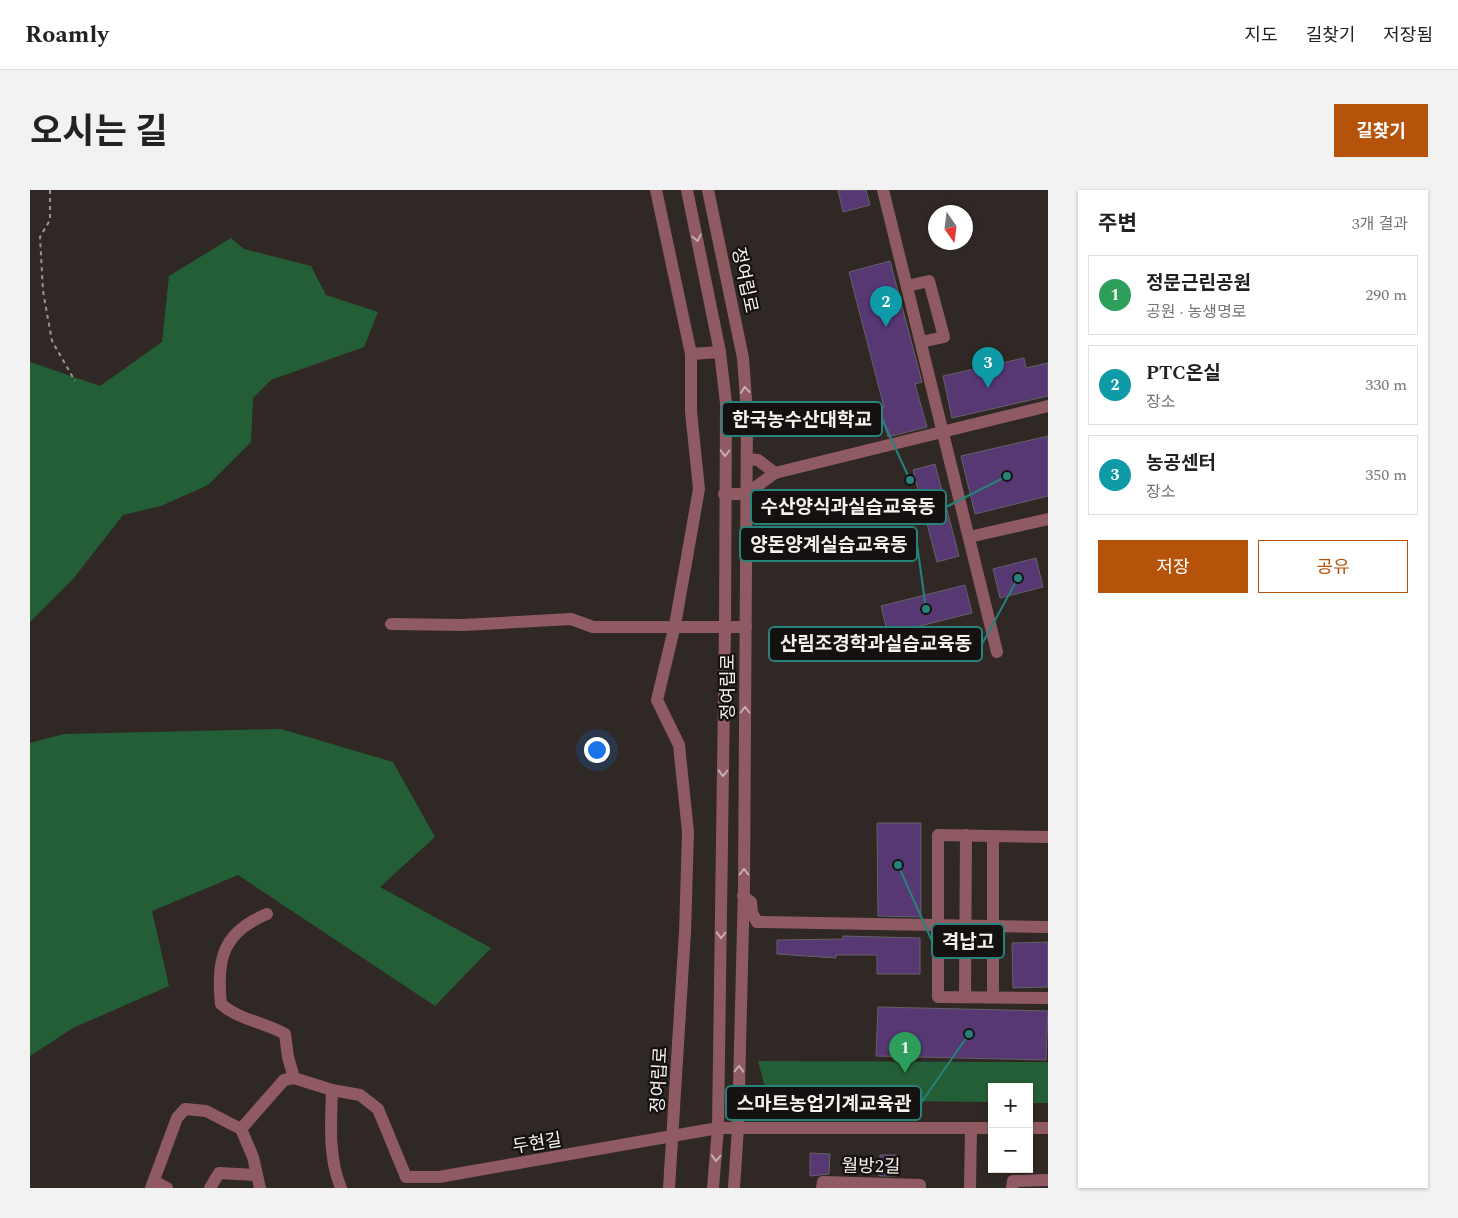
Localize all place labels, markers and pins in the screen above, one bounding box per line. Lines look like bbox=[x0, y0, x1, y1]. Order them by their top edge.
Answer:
pin: 2 bbox=[870, 286, 902, 327]
pin: 3 bbox=[972, 347, 1004, 388]
callout: 한국농수산대학교 bbox=[722, 402, 882, 436]
callout: 수산양식과실습교육동 bbox=[751, 490, 946, 524]
callout: 양돈양계실습교육동 bbox=[740, 527, 917, 561]
callout: 산림조경학과실습교육동 bbox=[769, 627, 982, 661]
callout: 격납고 bbox=[932, 924, 1004, 958]
pin: 1 bbox=[889, 1032, 921, 1073]
callout: 스마트농업기계교육관 bbox=[726, 1086, 921, 1120]

